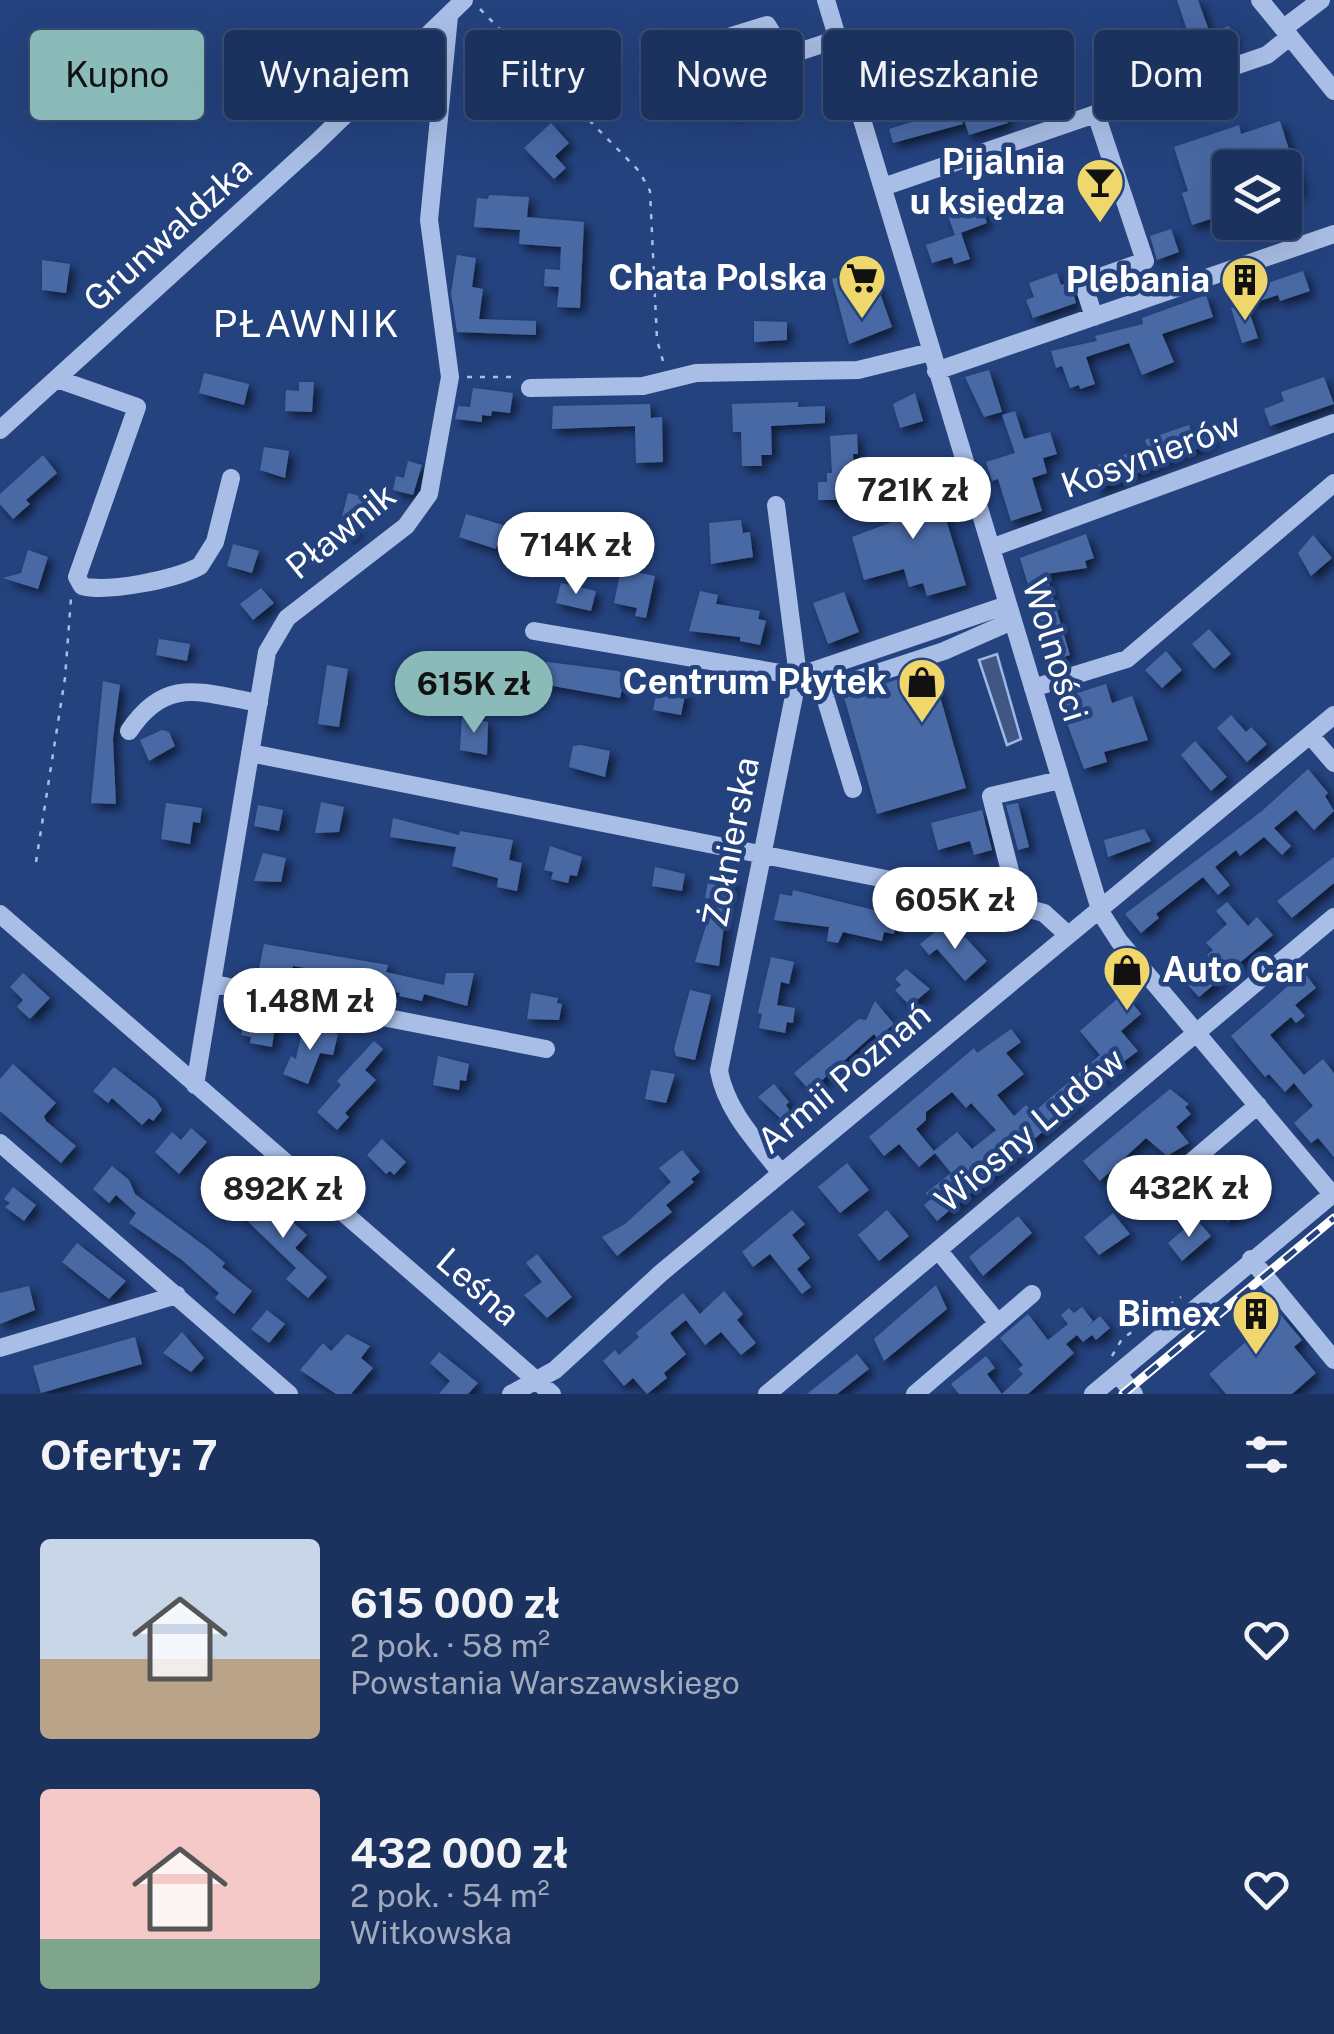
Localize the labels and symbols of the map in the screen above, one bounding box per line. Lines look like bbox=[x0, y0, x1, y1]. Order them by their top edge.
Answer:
place label: Pijalnia u księdza bbox=[910, 141, 1065, 222]
street label: Grunwaldzka bbox=[75, 148, 260, 320]
bar icon: Pijalnia u księdza bbox=[1074, 156, 1126, 224]
supermarket icon: Chata Polska bbox=[836, 252, 888, 320]
building icon: Plebania bbox=[1219, 254, 1271, 322]
place label: Chata Polska bbox=[608, 257, 827, 298]
place label: Plebania bbox=[1066, 259, 1210, 300]
district label: PŁAWNIK bbox=[213, 301, 401, 346]
street label: Kosynierów bbox=[1056, 403, 1246, 506]
pin: 721K zł bbox=[821, 457, 1005, 542]
street label: Pławnik bbox=[278, 474, 404, 587]
pin: 714K zł bbox=[484, 512, 668, 597]
street label: Wolności bbox=[1014, 574, 1097, 726]
pin: 615K zł bbox=[382, 651, 566, 736]
shop icon: Centrum Płytek bbox=[896, 656, 948, 724]
place label: Centrum Płytek bbox=[623, 661, 887, 702]
street label: Żołnierska bbox=[693, 753, 767, 930]
pin: 605K zł bbox=[863, 867, 1047, 952]
shop icon: Auto Car bbox=[1101, 944, 1153, 1012]
place label: Auto Car bbox=[1162, 949, 1309, 990]
pin: 1.48M zł bbox=[207, 968, 413, 1053]
street label: Armii Poznań bbox=[749, 994, 938, 1162]
street label: Wiosny Ludów bbox=[927, 1039, 1133, 1221]
pin: 432K zł bbox=[1097, 1155, 1281, 1240]
pin: 892K zł bbox=[191, 1156, 375, 1241]
street label: Leśna bbox=[428, 1240, 528, 1334]
building icon: Bimex bbox=[1230, 1288, 1282, 1356]
place label: Bimex bbox=[1117, 1293, 1221, 1334]

